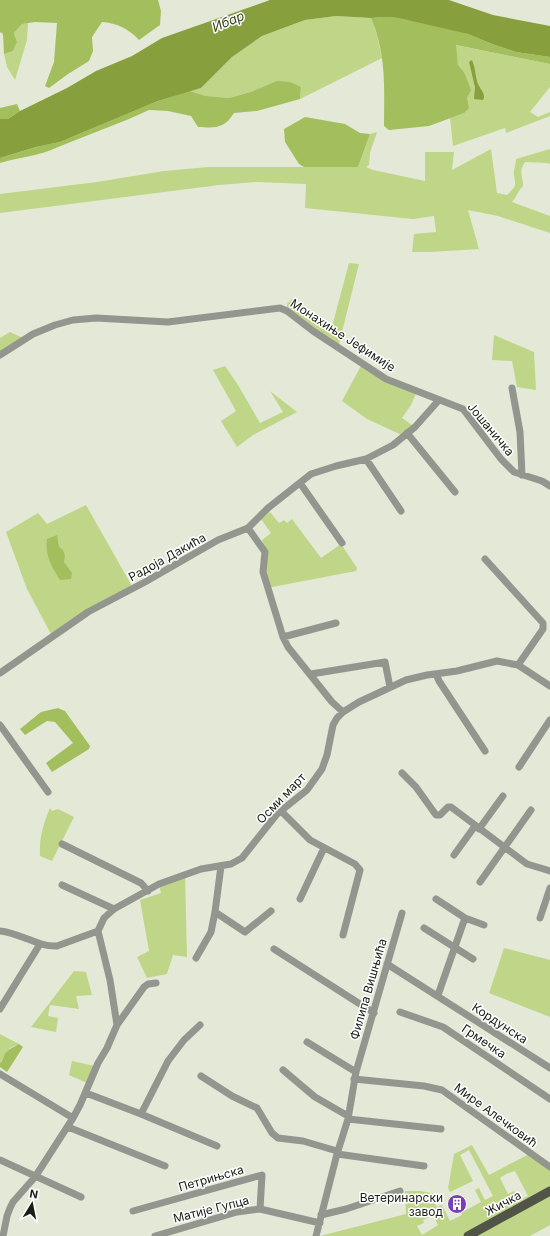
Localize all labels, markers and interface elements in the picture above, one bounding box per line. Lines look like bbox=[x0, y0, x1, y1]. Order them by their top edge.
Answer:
water label: Ибар bbox=[209, 7, 247, 35]
street label: Монахиње Јефимије bbox=[288, 295, 398, 375]
street label: Јошаничка bbox=[464, 399, 518, 459]
street label: Радоја Дакића bbox=[126, 530, 208, 584]
street label: Осми март bbox=[253, 769, 309, 826]
street label: Филипа Вишњића bbox=[346, 937, 390, 1041]
street label: Кордунска bbox=[469, 999, 531, 1047]
street label: Грмечка bbox=[459, 1021, 509, 1061]
street label: Мире Алечковић bbox=[451, 1080, 541, 1150]
street label: Петрињска bbox=[177, 1162, 245, 1194]
north arrow bbox=[12, 1184, 52, 1224]
text: N bbox=[28, 1187, 39, 1202]
street label: Жичка bbox=[482, 1187, 524, 1219]
place label: Ветеринарски завод bbox=[360, 1190, 443, 1219]
street label: Матије Гупца bbox=[172, 1192, 250, 1226]
building icon: Ветеринарски завод bbox=[446, 1193, 468, 1215]

